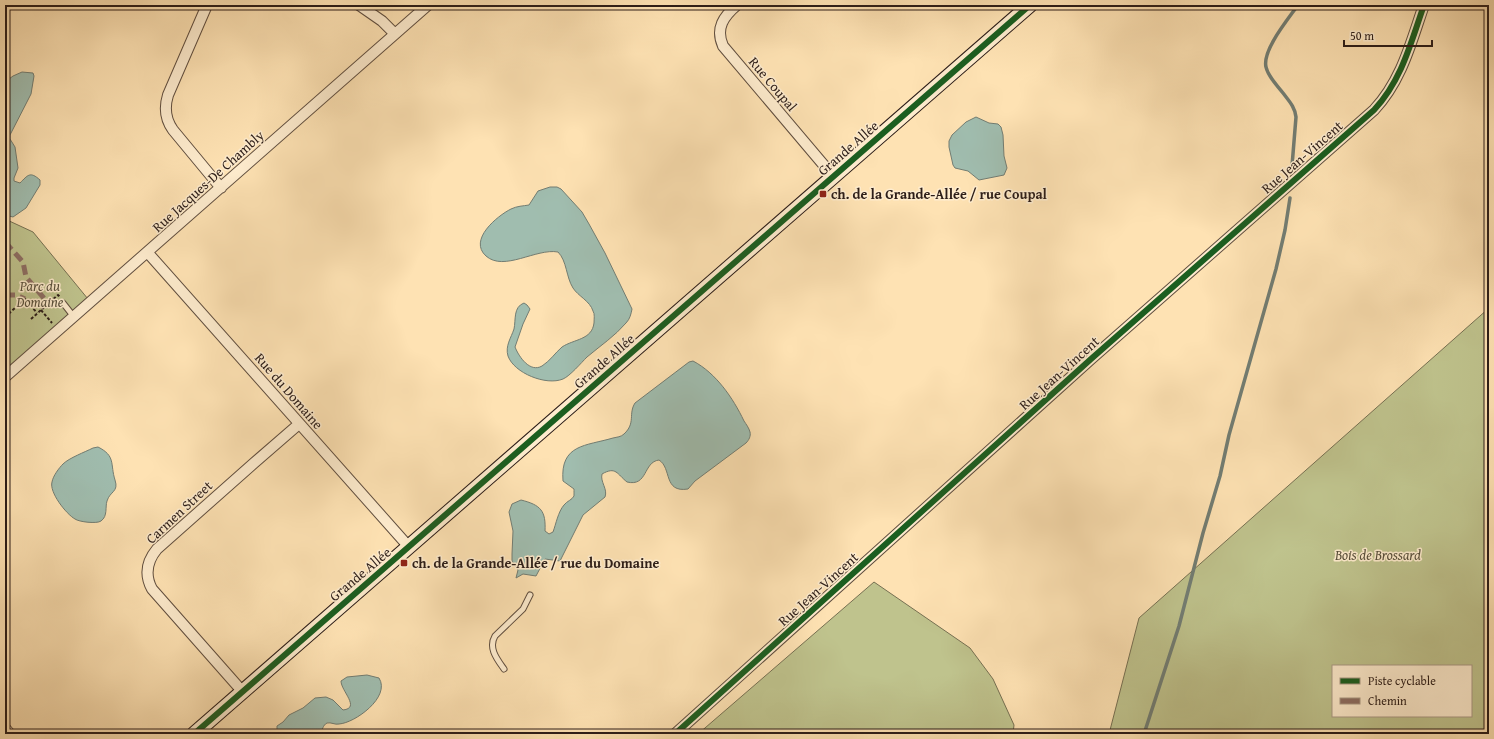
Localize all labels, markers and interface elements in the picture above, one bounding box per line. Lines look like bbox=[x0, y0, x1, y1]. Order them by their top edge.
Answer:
scale bar bbox=[1344, 22, 1432, 48]
text: 50 m bbox=[1350, 27, 1374, 44]
street label: Rue Coupal bbox=[744, 52, 802, 116]
street label: Grande Allée bbox=[813, 116, 883, 180]
street label: Rue Jean-Vincent bbox=[1257, 116, 1347, 198]
street label: Rue Jacques-De Chambly bbox=[148, 125, 268, 237]
place label: ch. de la Grande-Allée / rue Coupal bbox=[831, 184, 1048, 204]
marker: ch. de la Grande-Allée / rue Coupal bbox=[818, 189, 828, 199]
park label: Parc du Domaine bbox=[16, 276, 64, 312]
street label: Grande Allée bbox=[569, 329, 639, 393]
street label: Rue Jean-Vincent bbox=[1014, 331, 1104, 415]
street label: Rue du Domaine bbox=[250, 348, 328, 434]
street label: Carmen Street bbox=[141, 476, 217, 548]
street label: Grande Allée bbox=[325, 542, 395, 606]
park label: Bois de Brossard bbox=[1334, 545, 1421, 565]
street label: Rue Jean-Vincent bbox=[773, 547, 863, 631]
place label: ch. de la Grande-Allée / rue du Domaine bbox=[412, 553, 660, 573]
marker: ch. de la Grande-Allée / rue du Domaine bbox=[399, 558, 409, 568]
legend bbox=[1332, 665, 1472, 717]
text: Piste cyclable bbox=[1368, 672, 1436, 689]
text: Chemin bbox=[1368, 692, 1407, 709]

